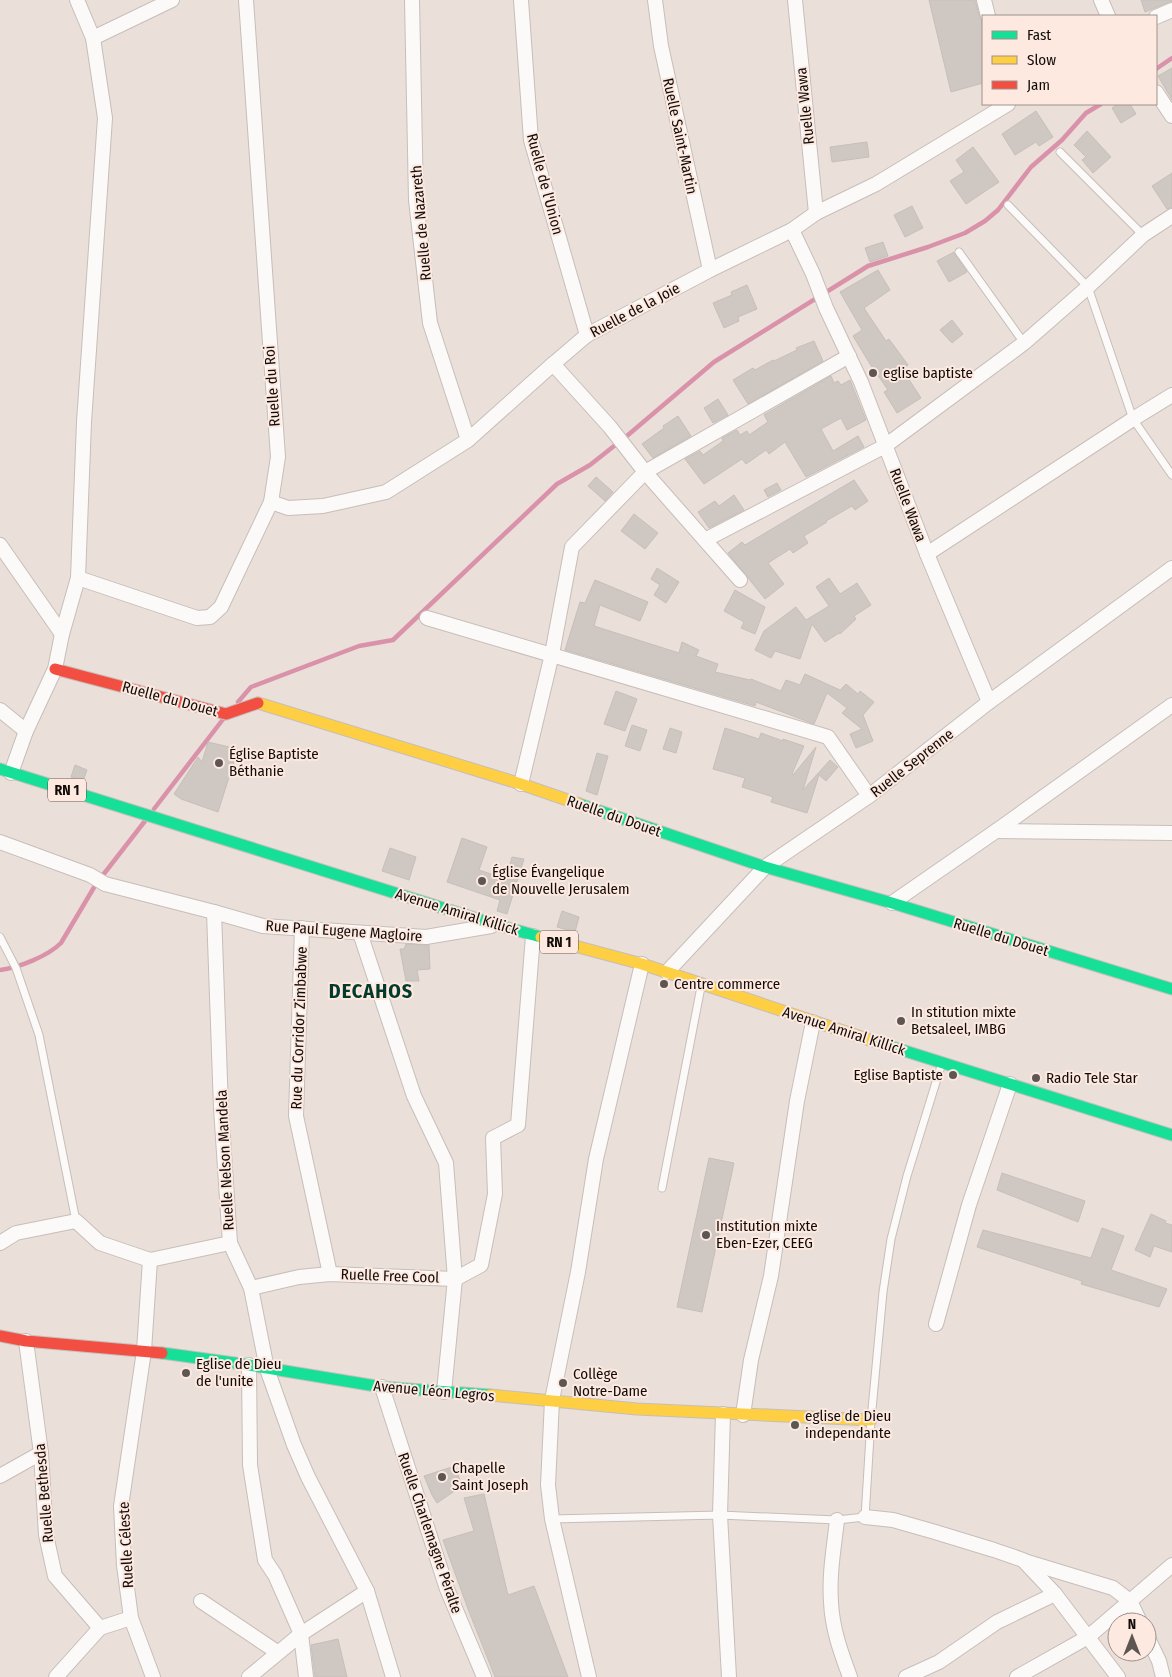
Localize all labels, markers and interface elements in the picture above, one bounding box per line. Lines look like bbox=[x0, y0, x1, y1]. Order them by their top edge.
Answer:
legend bbox=[982, 15, 1157, 105]
text: Fast bbox=[1027, 26, 1051, 44]
text: Slow bbox=[1027, 51, 1056, 69]
street label: Ruelle Wawa bbox=[792, 67, 818, 145]
street label: Ruelle Saint-Martin bbox=[659, 76, 701, 196]
text: Jam bbox=[1027, 76, 1050, 94]
street label: Ruelle de l'Union bbox=[523, 131, 567, 237]
street label: Ruelle de Nazareth bbox=[407, 165, 435, 281]
street label: Ruelle de la Joie bbox=[587, 279, 683, 341]
street label: Ruelle du Roi bbox=[260, 345, 284, 427]
place label: eglise baptiste bbox=[883, 364, 973, 382]
marker: eglise baptiste bbox=[867, 367, 879, 379]
street label: Ruelle Wawa bbox=[886, 466, 930, 544]
street label: Ruelle du Douet bbox=[120, 678, 220, 720]
street label: Ruelle Seprenne bbox=[867, 725, 957, 801]
place label: Église Baptiste Béthanie bbox=[229, 745, 319, 780]
marker: Église Baptiste Béthanie bbox=[213, 757, 225, 769]
road number: RN 1 bbox=[48, 778, 86, 802]
street label: Ruelle du Douet bbox=[565, 791, 664, 841]
place label: Église Évangelique de Nouvelle Jerusalem bbox=[492, 863, 630, 898]
marker: Église Évangelique de Nouvelle Jerusalem bbox=[476, 875, 488, 887]
street label: Avenue Amiral Killick bbox=[393, 885, 521, 939]
street label: Ruelle du Douet bbox=[951, 914, 1051, 960]
street label: Rue Paul Eugene Magloire bbox=[265, 917, 423, 945]
road number: RN 1 bbox=[540, 930, 578, 954]
street label: Rue du Corridor Zimbabwe bbox=[287, 946, 311, 1110]
place label: Centre commerce bbox=[674, 975, 780, 993]
marker: Centre commerce bbox=[658, 978, 670, 990]
district label: DECAHOS bbox=[329, 979, 413, 1003]
street label: Avenue Amiral Killick bbox=[780, 1003, 908, 1059]
place label: In stitution mixte Betsaleel, IMBG bbox=[911, 1003, 1016, 1038]
marker: In stitution mixte Betsaleel, IMBG bbox=[895, 1015, 907, 1027]
place label: Eglise Baptiste bbox=[853, 1066, 943, 1084]
marker: Eglise Baptiste bbox=[947, 1069, 959, 1081]
place label: Radio Tele Star bbox=[1046, 1069, 1139, 1087]
marker: Radio Tele Star bbox=[1030, 1072, 1042, 1084]
street label: Ruelle Nelson Mandela bbox=[212, 1089, 238, 1231]
place label: Institution mixte Eben-Ezer, CEEG bbox=[716, 1217, 818, 1252]
marker: Institution mixte Eben-Ezer, CEEG bbox=[700, 1229, 712, 1241]
street label: Ruelle Free Cool bbox=[340, 1265, 440, 1287]
place label: Eglise de Dieu de l'unite bbox=[196, 1355, 282, 1390]
place label: Collège Notre-Dame bbox=[573, 1365, 648, 1400]
marker: Eglise de Dieu de l'unite bbox=[180, 1367, 192, 1379]
street label: Avenue Léon Legros bbox=[373, 1377, 495, 1405]
marker: Collège Notre-Dame bbox=[557, 1377, 569, 1389]
place label: eglise de Dieu independante bbox=[805, 1407, 891, 1442]
marker: eglise de Dieu independante bbox=[789, 1419, 801, 1431]
street label: Ruelle Bethesda bbox=[31, 1442, 57, 1544]
street label: Ruelle Charlemagne Péralte bbox=[394, 1450, 466, 1616]
place label: Chapelle Saint Joseph bbox=[452, 1459, 529, 1494]
marker: Chapelle Saint Joseph bbox=[436, 1471, 448, 1483]
street label: Ruelle Céleste bbox=[115, 1501, 137, 1589]
north arrow bbox=[1107, 1612, 1157, 1662]
text: N bbox=[1128, 1616, 1136, 1633]

